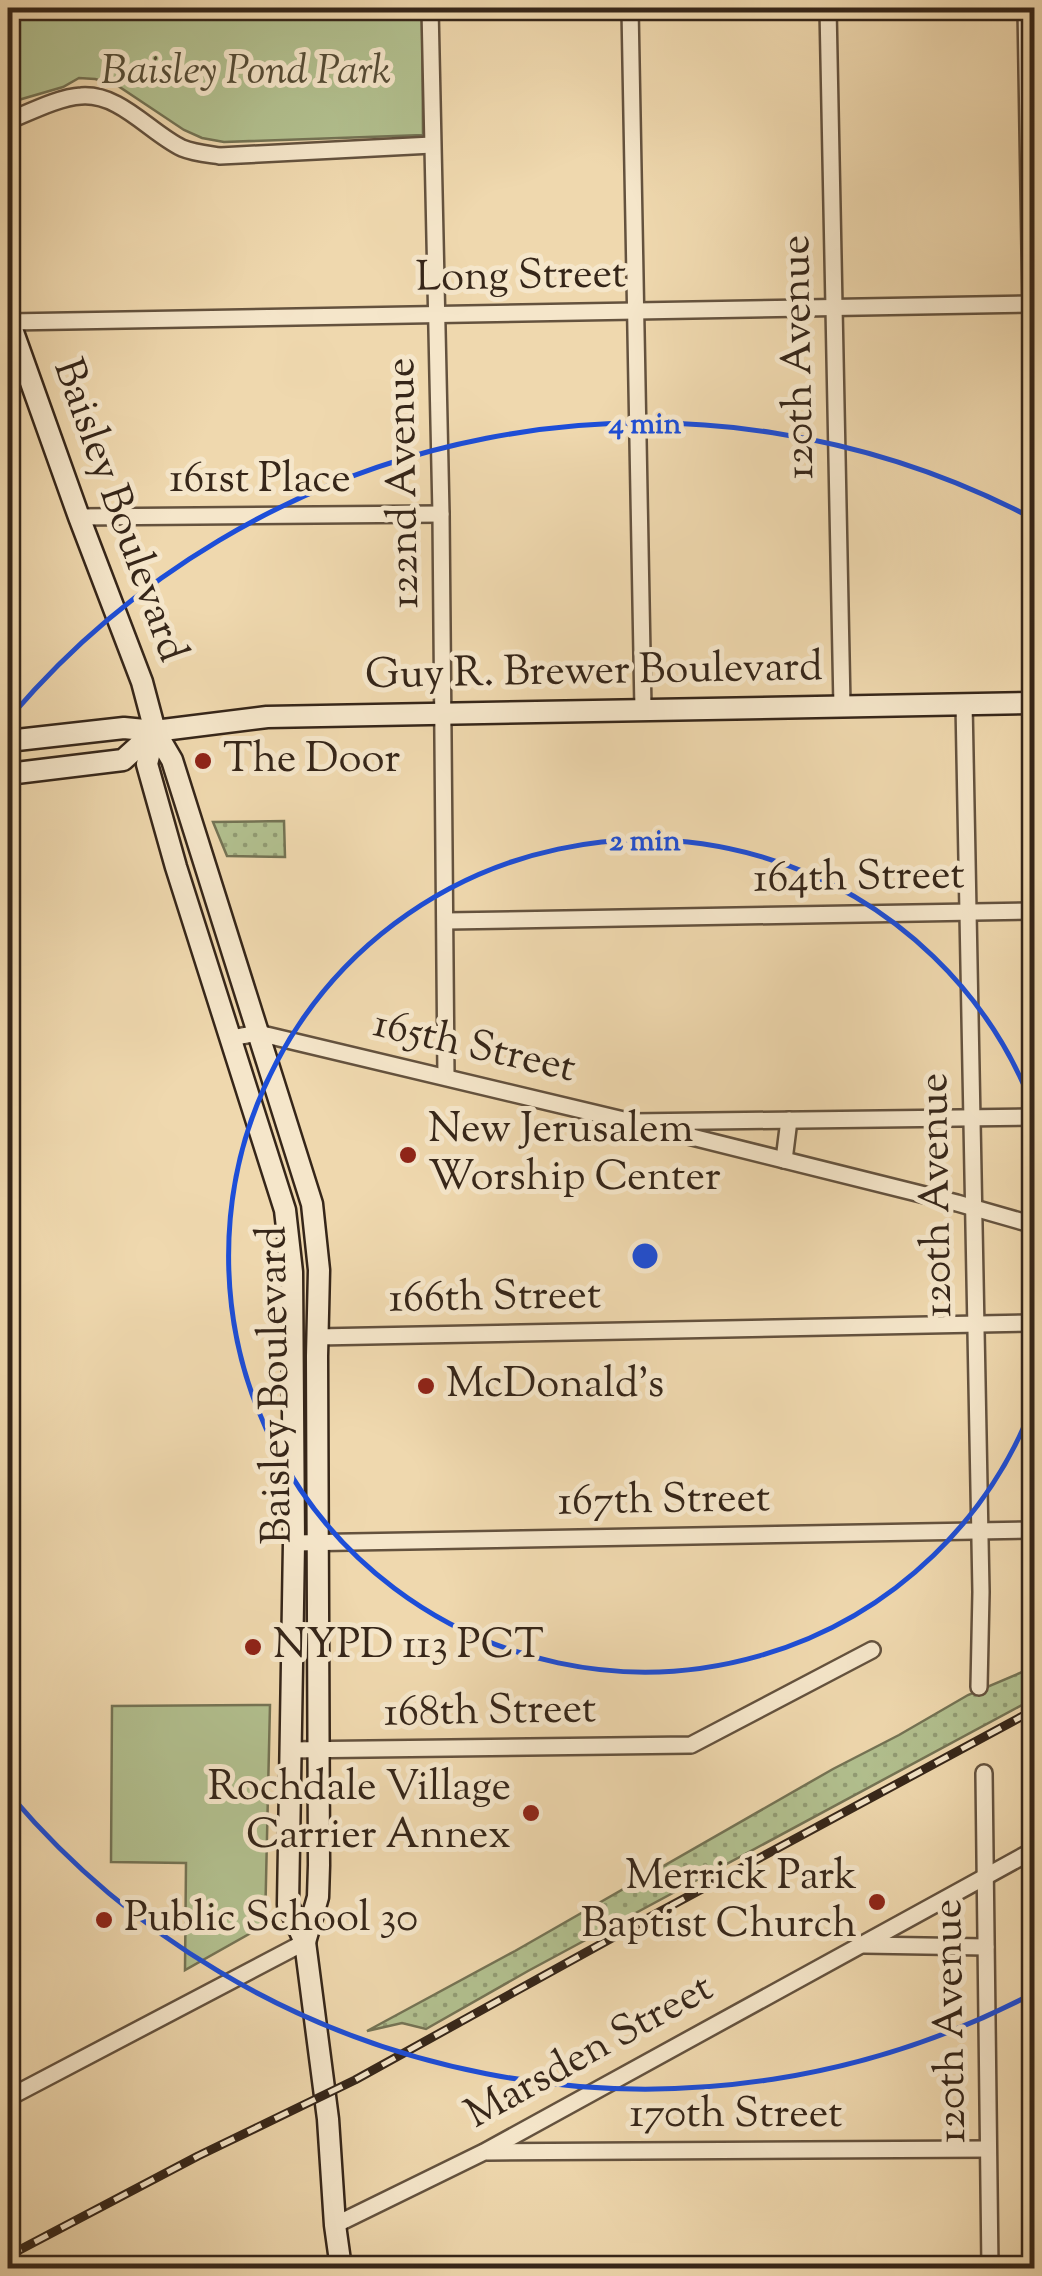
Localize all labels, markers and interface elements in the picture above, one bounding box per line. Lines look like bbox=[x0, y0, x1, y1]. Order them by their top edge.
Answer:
park label: Baisley Pond Park bbox=[101, 43, 391, 103]
street label: 120th Avenue bbox=[768, 234, 832, 480]
street label: Long Street bbox=[415, 246, 627, 310]
street label: Baisley Boulevard bbox=[35, 351, 201, 671]
street label: 122nd Avenue bbox=[373, 357, 437, 609]
text: 4 min bbox=[608, 404, 682, 447]
street label: 161st Place bbox=[169, 451, 351, 511]
street label: Guy R. Brewer Boulevard bbox=[365, 639, 823, 707]
place label: The Door bbox=[223, 731, 400, 791]
marker: The Door bbox=[192, 750, 214, 772]
text: 2 min bbox=[609, 821, 681, 864]
street label: 164th Street bbox=[753, 847, 965, 911]
street label: 165th Street bbox=[367, 996, 581, 1100]
street label: 120th Avenue bbox=[906, 1072, 970, 1318]
place label: New Jerusalem Worship Center bbox=[428, 1101, 721, 1209]
marker: New Jerusalem Worship Center bbox=[397, 1144, 419, 1166]
street label: Baisley Boulevard bbox=[244, 1225, 310, 1545]
centre of rings bbox=[627, 1238, 663, 1274]
street label: 166th Street bbox=[388, 1267, 602, 1331]
place label: McDonald's bbox=[446, 1356, 664, 1416]
marker: McDonald's bbox=[415, 1375, 437, 1397]
street label: 167th Street bbox=[557, 1470, 771, 1534]
place label: NYPD 113 PCT bbox=[273, 1617, 544, 1677]
marker: NYPD 113 PCT bbox=[242, 1636, 264, 1658]
street label: 168th Street bbox=[383, 1681, 597, 1745]
place label: Rochdale Village Carrier Annex bbox=[208, 1759, 511, 1867]
marker: Rochdale Village Carrier Annex bbox=[520, 1802, 542, 1824]
place label: Merrick Park Baptist Church bbox=[581, 1848, 857, 1956]
place label: Public School 30 bbox=[124, 1890, 418, 1950]
marker: Merrick Park Baptist Church bbox=[866, 1891, 888, 1913]
street label: 120th Avenue bbox=[920, 1898, 984, 2144]
marker: Public School 30 bbox=[93, 1909, 115, 1931]
street label: Marsden Street bbox=[455, 1960, 725, 2146]
street label: 170th Street bbox=[630, 2086, 842, 2146]

